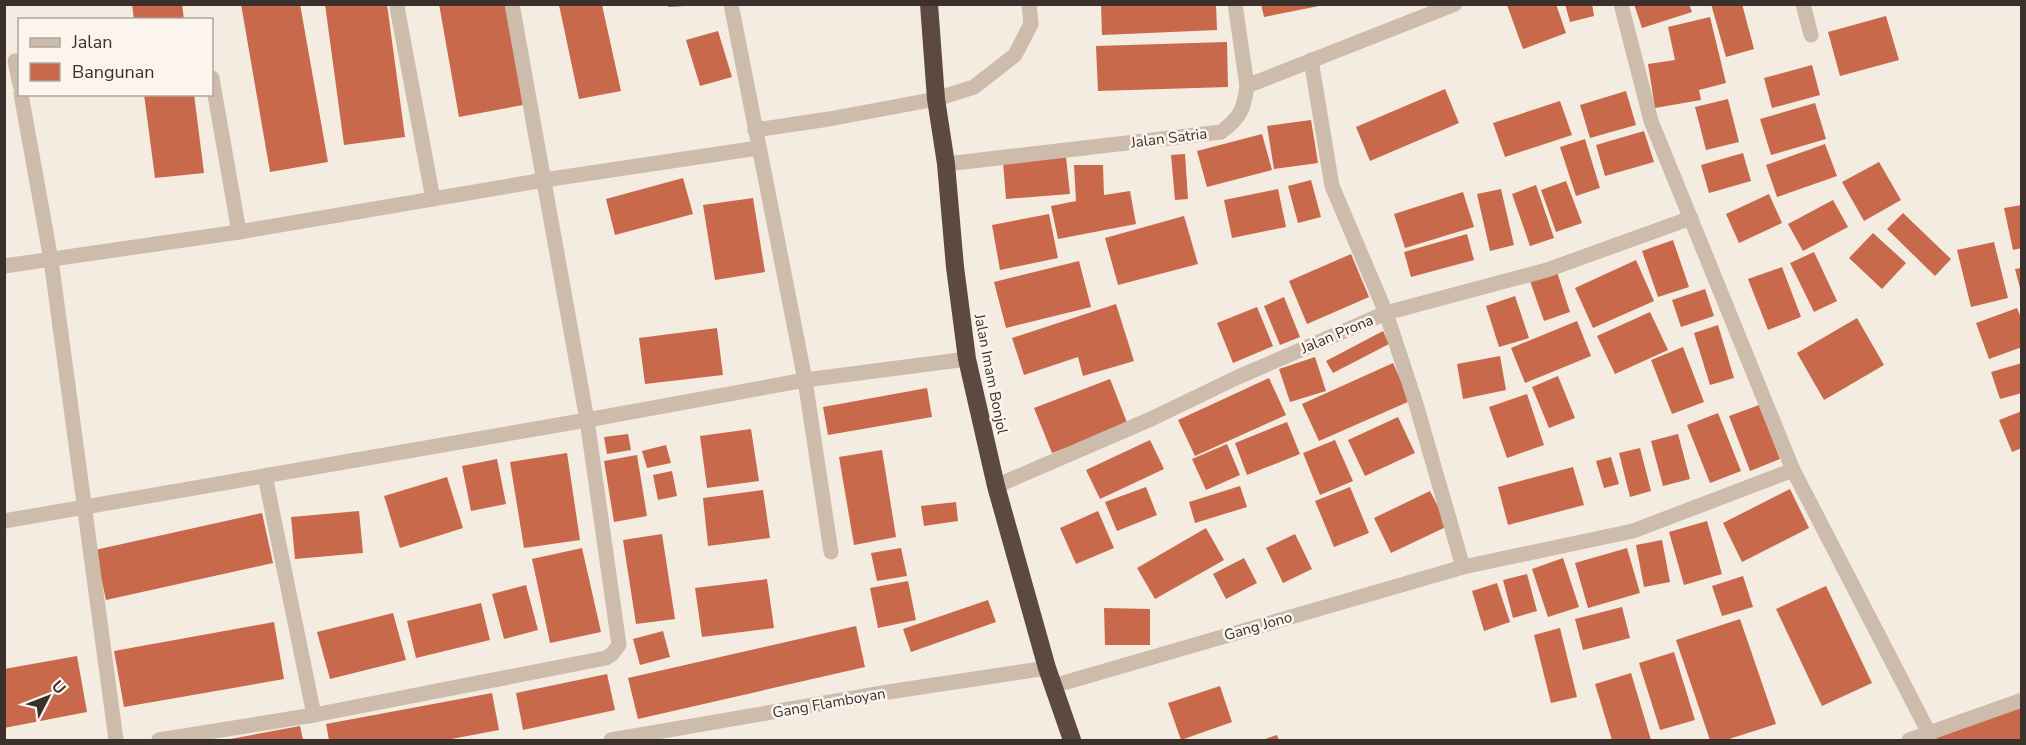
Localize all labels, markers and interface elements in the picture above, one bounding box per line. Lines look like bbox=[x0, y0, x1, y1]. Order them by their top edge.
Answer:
legend bbox=[18, 18, 213, 96]
text: Jalan bbox=[71, 30, 112, 54]
text: Bangunan bbox=[72, 60, 155, 84]
street label: Jalan Satria bbox=[1129, 123, 1208, 153]
street label: Jalan Prona bbox=[1297, 310, 1376, 359]
street label: Jalan Imam Bonjol bbox=[969, 311, 1013, 436]
street label: Gang Jono bbox=[1222, 607, 1294, 645]
north arrow bbox=[18, 667, 78, 727]
text: U bbox=[46, 676, 71, 699]
street label: Gang Flamboyan bbox=[771, 683, 887, 723]

